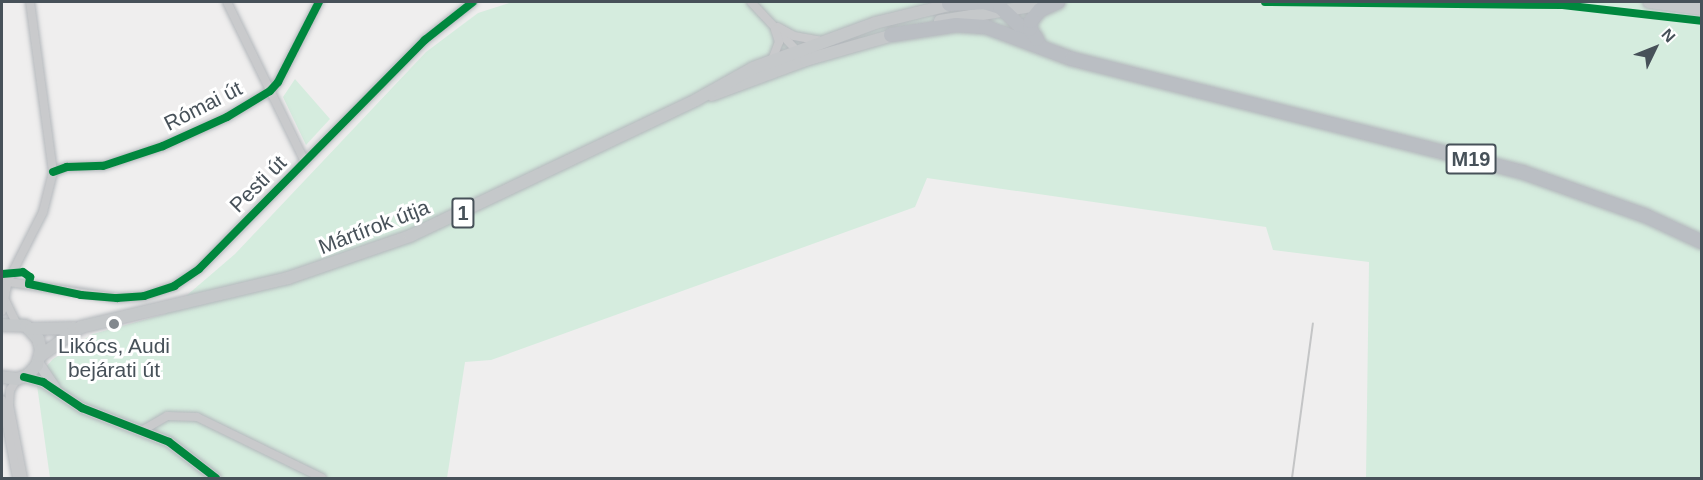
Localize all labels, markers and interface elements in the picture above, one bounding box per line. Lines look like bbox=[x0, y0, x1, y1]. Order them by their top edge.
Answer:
north arrow bbox=[1625, 18, 1685, 78]
text: N bbox=[1658, 25, 1679, 45]
street label: Római út bbox=[160, 76, 246, 136]
road number: M19 bbox=[1446, 142, 1496, 176]
street label: Pesti út bbox=[224, 150, 292, 218]
street label: Mártírok útja bbox=[315, 194, 433, 260]
road number: 1 bbox=[451, 196, 475, 230]
marker: Likócs, Audi bejárati út bbox=[107, 317, 121, 331]
place label: Likócs, Audi bejárati út bbox=[57, 333, 171, 383]

